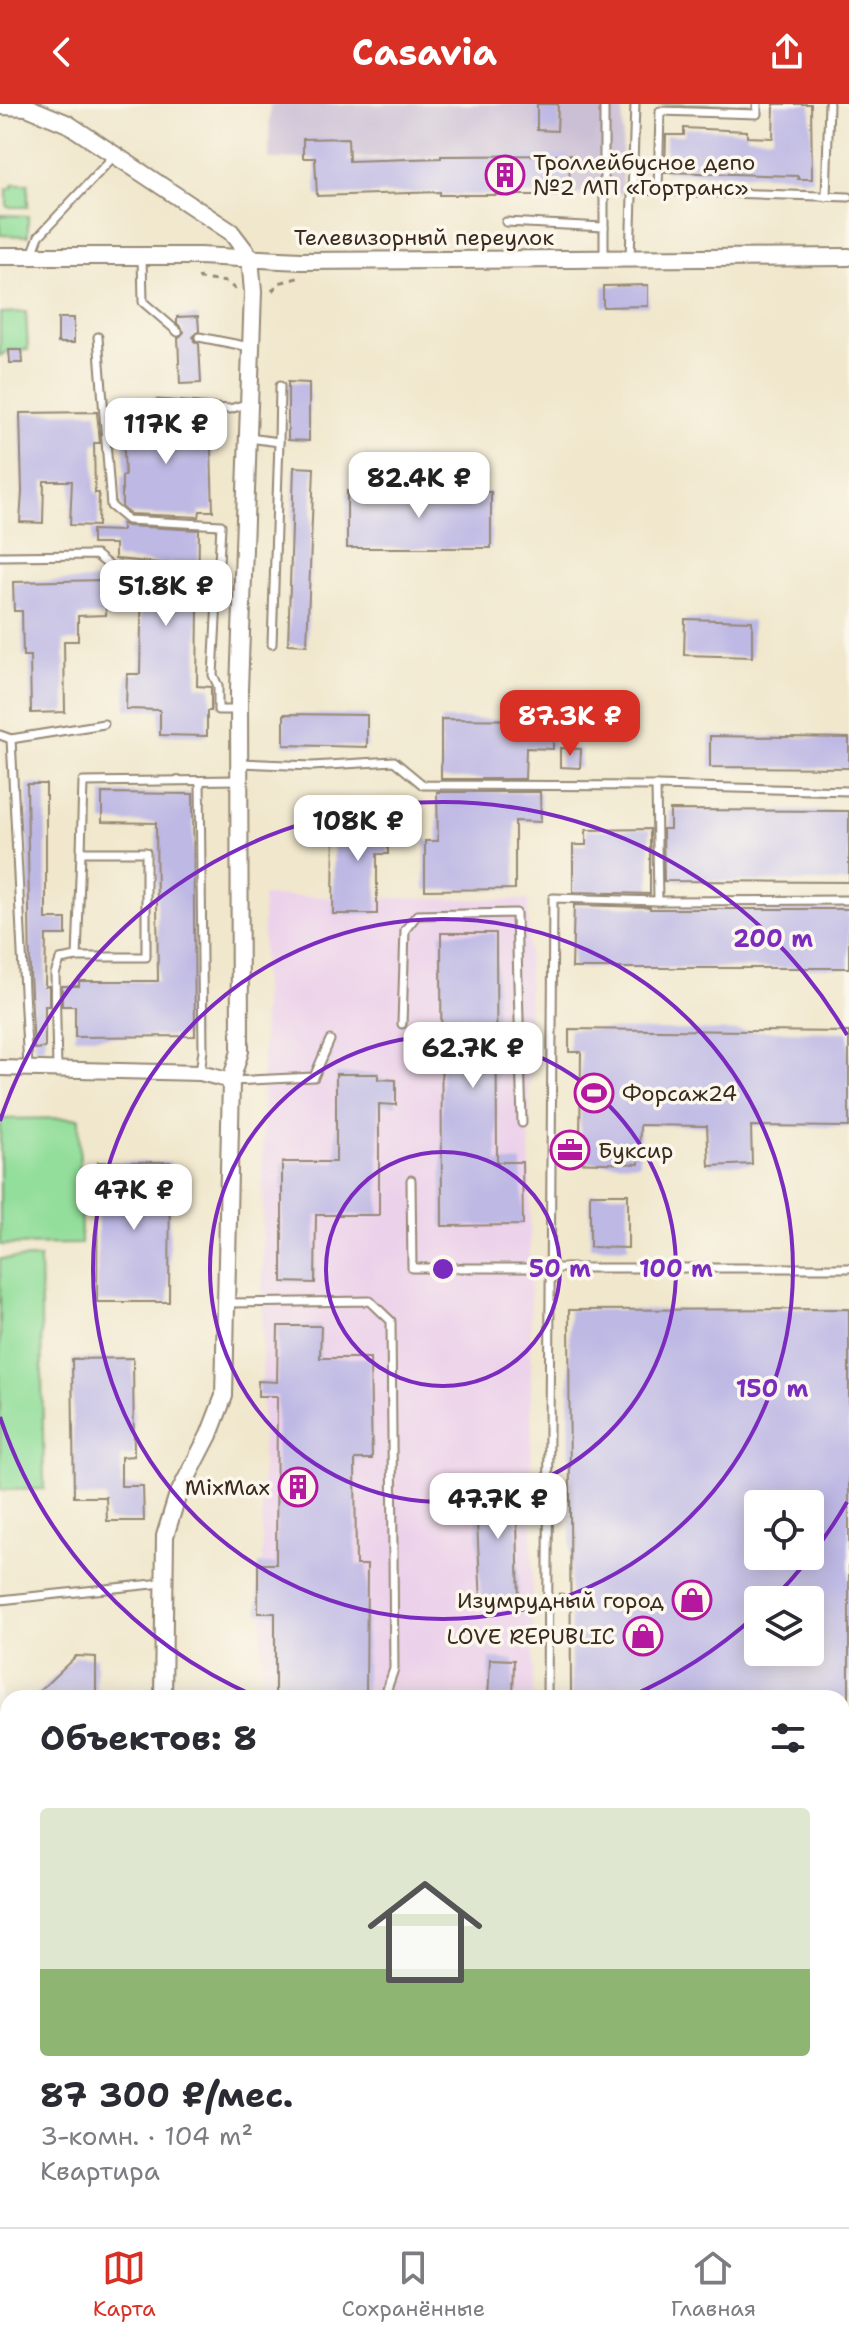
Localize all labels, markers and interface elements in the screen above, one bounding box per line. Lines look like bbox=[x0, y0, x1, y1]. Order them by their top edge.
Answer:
text: Casavia bbox=[352, 28, 497, 77]
icon: back bbox=[40, 30, 84, 74]
icon: share bbox=[765, 30, 809, 74]
place label: Троллейбусное депо №2 МП «Гортранс» bbox=[533, 148, 755, 202]
building icon: Троллейбусное депо №2 МП «Гортранс» bbox=[484, 154, 526, 196]
street label: Телевизорный переулок bbox=[294, 223, 554, 252]
pin: 117K ₽ bbox=[101, 398, 231, 466]
text: 117K ₽ bbox=[123, 406, 209, 441]
pin: 82.4K ₽ bbox=[345, 452, 493, 520]
text: 82.4K ₽ bbox=[367, 460, 471, 495]
pin: 51.8K ₽ bbox=[92, 560, 240, 628]
text: 51.8K ₽ bbox=[118, 568, 214, 603]
pin: 87.3K ₽ bbox=[496, 690, 644, 758]
text: 87.3K ₽ bbox=[518, 698, 622, 733]
pin: 108K ₽ bbox=[293, 795, 423, 863]
text: 108K ₽ bbox=[312, 803, 404, 838]
text: 200 m bbox=[733, 923, 813, 955]
pin: 62.7K ₽ bbox=[399, 1022, 547, 1090]
text: 62.7K ₽ bbox=[421, 1030, 525, 1065]
sports icon: Форсаж24 bbox=[573, 1072, 615, 1114]
place label: Форсаж24 bbox=[622, 1079, 737, 1108]
office icon: Буксир bbox=[549, 1129, 591, 1171]
place label: Буксир bbox=[598, 1136, 673, 1165]
pin: 47K ₽ bbox=[78, 1164, 190, 1232]
text: 47K ₽ bbox=[94, 1172, 174, 1207]
text: 50 m bbox=[529, 1253, 591, 1285]
text: 100 m bbox=[639, 1253, 713, 1285]
centre of rings bbox=[429, 1255, 457, 1283]
text: 150 m bbox=[736, 1373, 808, 1405]
building icon: MixMax bbox=[277, 1466, 319, 1508]
place label: MixMax bbox=[185, 1473, 270, 1502]
pin: 47.7K ₽ bbox=[424, 1473, 572, 1541]
text: 47.7K ₽ bbox=[448, 1481, 548, 1516]
map controls bbox=[744, 1490, 824, 1666]
button: locate bbox=[744, 1490, 824, 1570]
shop icon: Изумрудный город bbox=[671, 1579, 713, 1621]
place label: Изумрудный город bbox=[457, 1586, 664, 1615]
button: layers bbox=[744, 1586, 824, 1666]
shop icon: LOVE REPUBLIC bbox=[622, 1615, 664, 1657]
place label: LOVE REPUBLIC bbox=[447, 1622, 615, 1651]
text: Объектов: 8 bbox=[40, 1715, 257, 1761]
icon: filters bbox=[766, 1716, 810, 1760]
icon: home bbox=[353, 1860, 497, 2004]
text: 87 300 ₽/мес. bbox=[40, 2072, 293, 2118]
text: 3-комн. · 104 m² bbox=[40, 2118, 253, 2153]
text: Квартира bbox=[40, 2153, 160, 2188]
tab: Карта bbox=[93, 2246, 156, 2323]
tab: Сохранённые bbox=[341, 2246, 485, 2323]
tab: Главная bbox=[671, 2246, 756, 2323]

